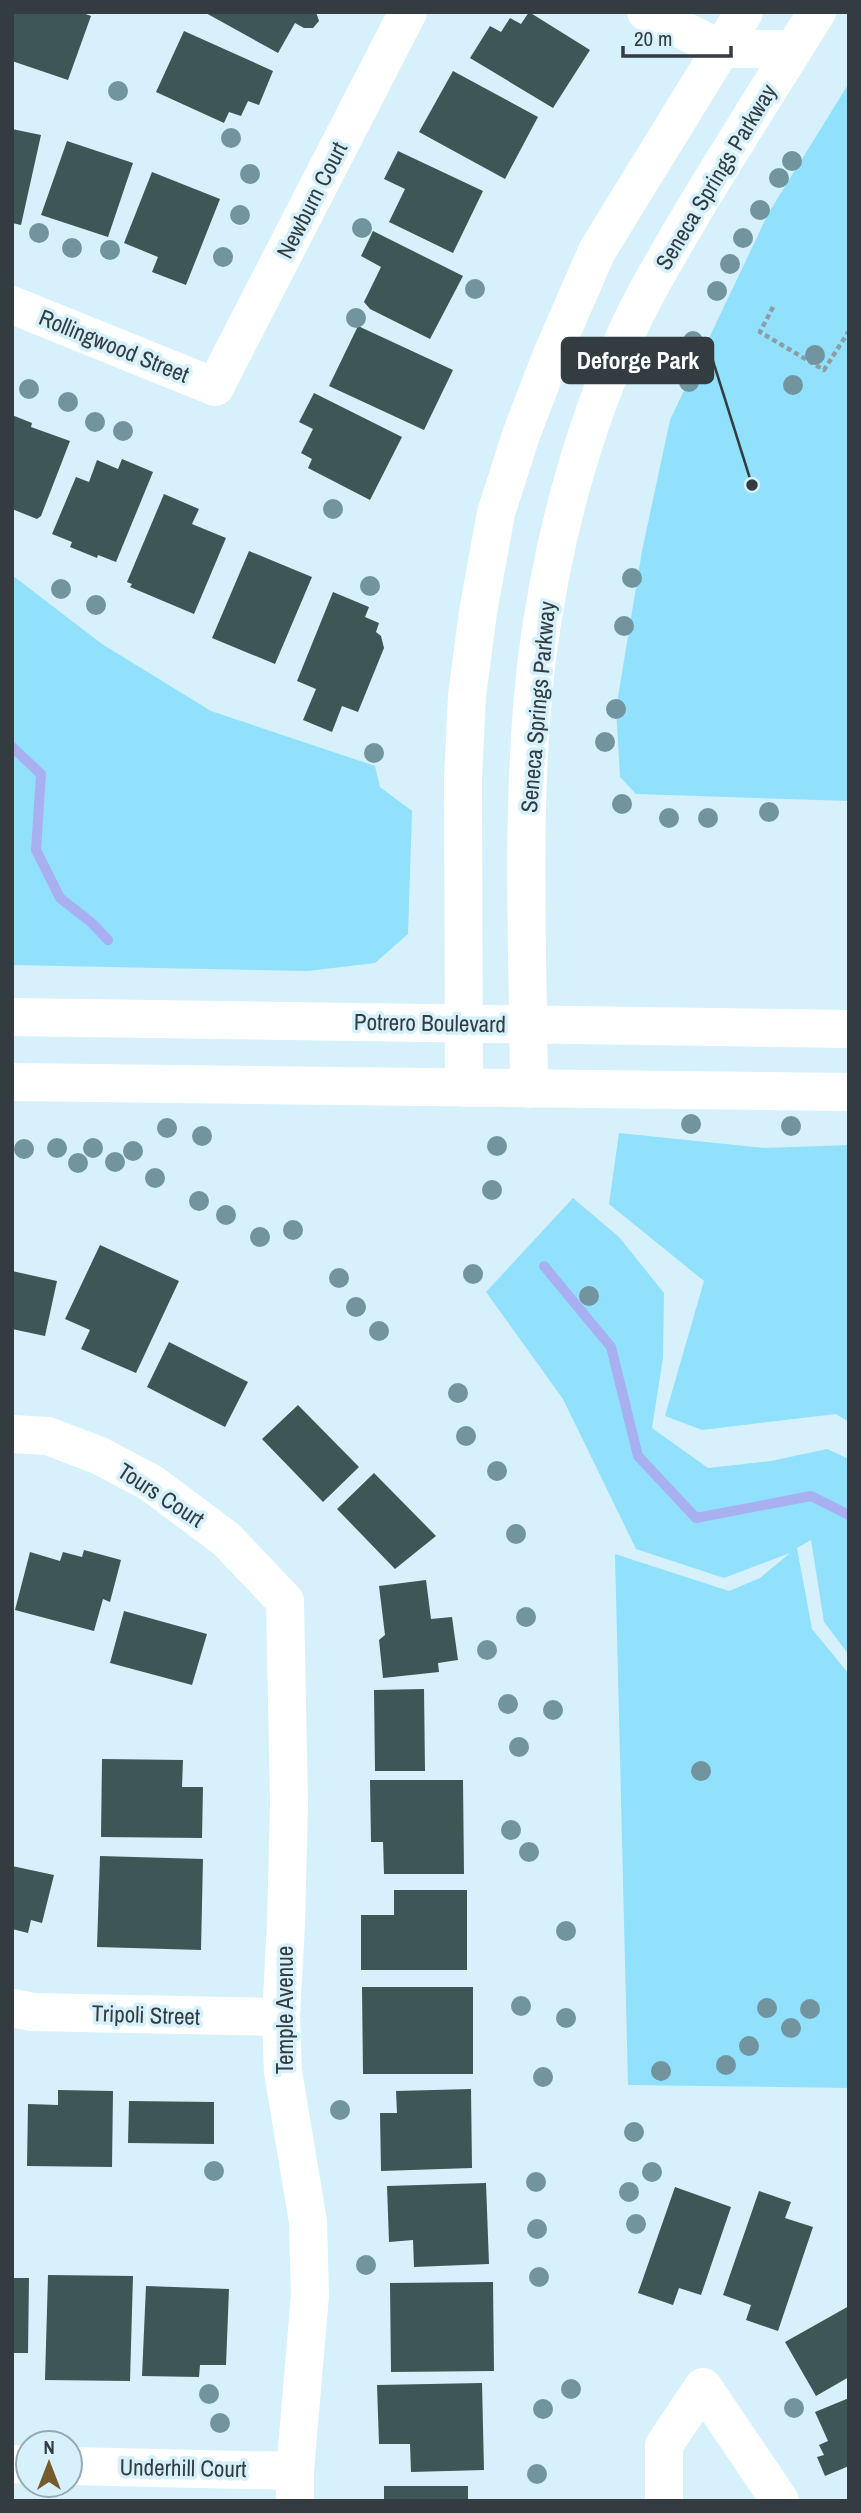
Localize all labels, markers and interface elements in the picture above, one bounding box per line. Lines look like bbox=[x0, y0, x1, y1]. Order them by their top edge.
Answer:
scale bar bbox=[623, 14, 732, 58]
text: 20 m bbox=[634, 24, 672, 53]
street label: Seneca Springs Parkway bbox=[648, 78, 784, 275]
street label: Newburn Court bbox=[269, 136, 354, 263]
street label: Rollingwood Street bbox=[35, 301, 194, 390]
callout: Deforge Park bbox=[562, 338, 713, 383]
text: Deforge Park bbox=[577, 344, 699, 376]
street label: Seneca Springs Parkway bbox=[513, 600, 562, 814]
street label: Potrero Boulevard bbox=[354, 1006, 506, 1039]
street label: Tours Court bbox=[112, 1455, 211, 1534]
street label: Temple Avenue bbox=[269, 1946, 300, 2074]
street label: Tripoli Street bbox=[91, 1997, 201, 2032]
north arrow bbox=[14, 2429, 84, 2499]
text: N bbox=[43, 2434, 55, 2460]
street label: Underhill Court bbox=[119, 2451, 247, 2484]

